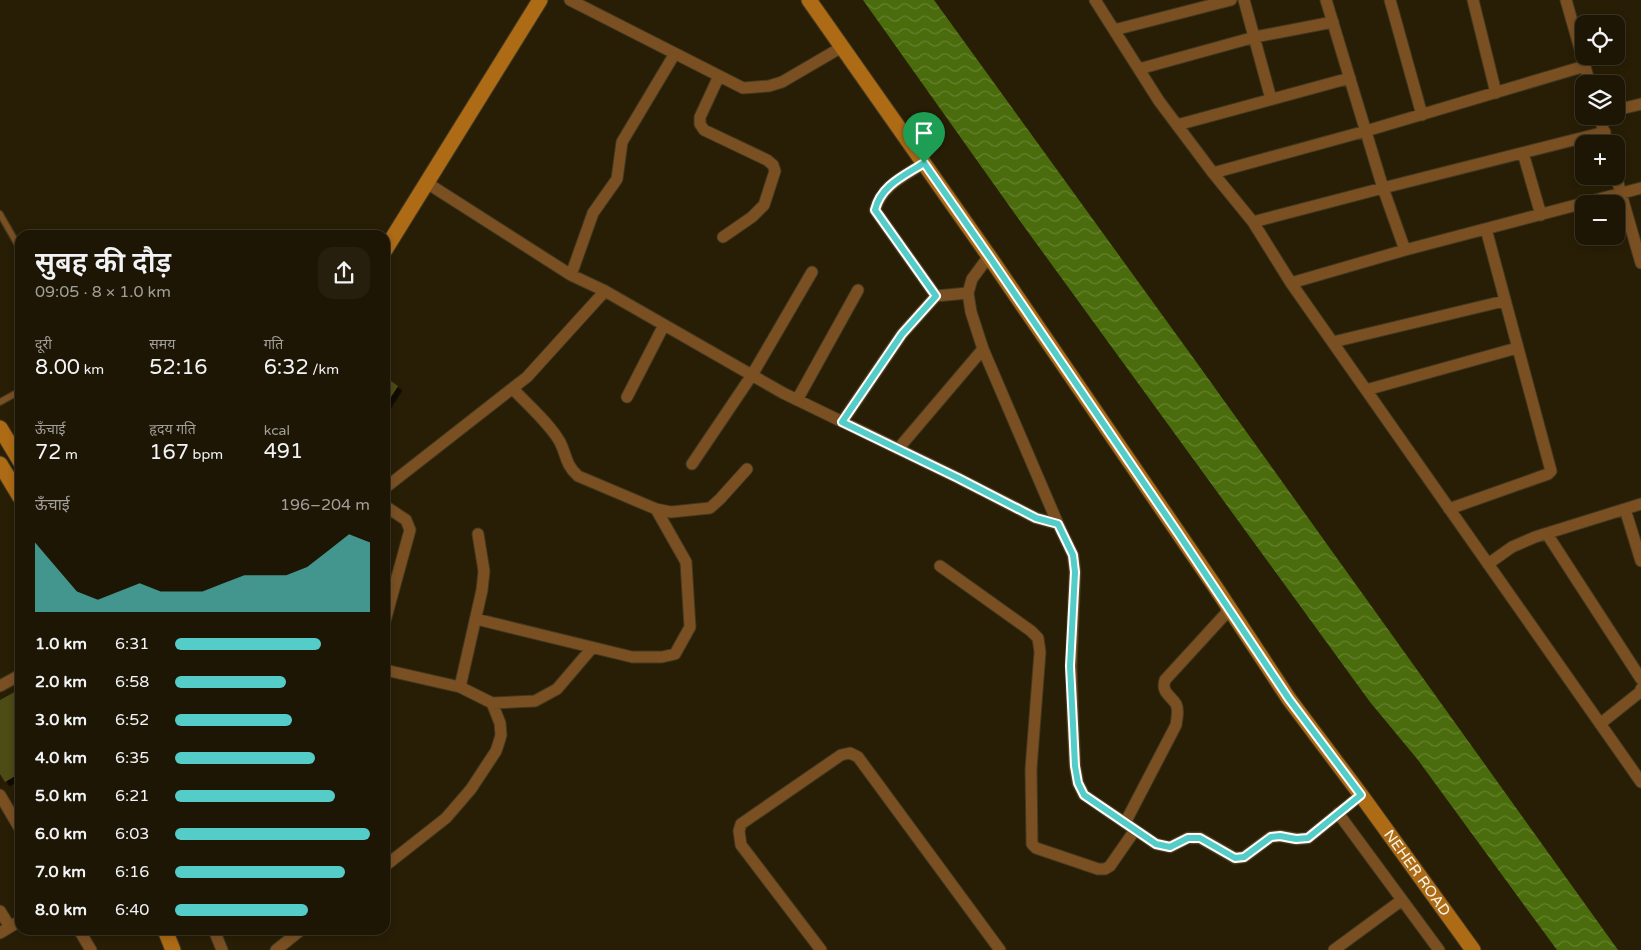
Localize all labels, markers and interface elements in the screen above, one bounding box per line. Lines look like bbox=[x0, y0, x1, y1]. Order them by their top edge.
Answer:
map controls bbox=[1575, 15, 1625, 245]
button: locate bbox=[1575, 15, 1625, 65]
button: layers bbox=[1575, 75, 1625, 125]
pin bbox=[903, 112, 945, 163]
icon: arrive bbox=[910, 119, 938, 147]
button: + bbox=[1575, 135, 1625, 185]
button: − bbox=[1575, 195, 1625, 245]
text: सुबह की दौड़ bbox=[35, 246, 171, 280]
button: share bbox=[318, 247, 370, 299]
text: 09:05 · 8 × 1.0 km bbox=[35, 282, 171, 302]
text: दूरी bbox=[35, 336, 52, 353]
text: समय bbox=[149, 336, 175, 353]
text: गति bbox=[264, 336, 283, 353]
text: 8.00 bbox=[35, 355, 80, 380]
text: 52:16 bbox=[149, 355, 208, 380]
text: 6:32 bbox=[264, 355, 309, 380]
text: km bbox=[80, 361, 104, 378]
text: /km bbox=[309, 361, 339, 378]
text: ऊँचाई bbox=[35, 421, 65, 438]
text: हृदय गति bbox=[149, 421, 196, 438]
text: kcal bbox=[264, 422, 290, 439]
text: 491 bbox=[264, 439, 303, 464]
text: 72 bbox=[35, 440, 61, 465]
text: 167 bbox=[149, 440, 189, 465]
text: m bbox=[61, 446, 78, 463]
text: bpm bbox=[189, 446, 223, 463]
text: ऊँचाई bbox=[35, 495, 70, 515]
text: 196–204 m bbox=[280, 495, 370, 515]
text: 1.0 km bbox=[35, 634, 87, 654]
text: 6:31 bbox=[115, 634, 149, 654]
text: 2.0 km bbox=[35, 672, 87, 692]
text: 6:58 bbox=[115, 672, 149, 692]
text: 3.0 km bbox=[35, 710, 87, 730]
text: 6:52 bbox=[115, 710, 149, 730]
text: 4.0 km bbox=[35, 748, 87, 768]
text: 6:35 bbox=[115, 748, 149, 768]
text: 5.0 km bbox=[35, 786, 87, 806]
text: 6:21 bbox=[115, 786, 149, 806]
text: 6.0 km bbox=[35, 824, 87, 844]
text: 6:03 bbox=[115, 824, 149, 844]
street label: NEHER ROAD bbox=[1380, 826, 1454, 920]
text: 7.0 km bbox=[35, 862, 86, 882]
text: 6:16 bbox=[115, 862, 149, 882]
text: 8.0 km bbox=[35, 900, 87, 920]
text: 6:40 bbox=[115, 900, 149, 920]

